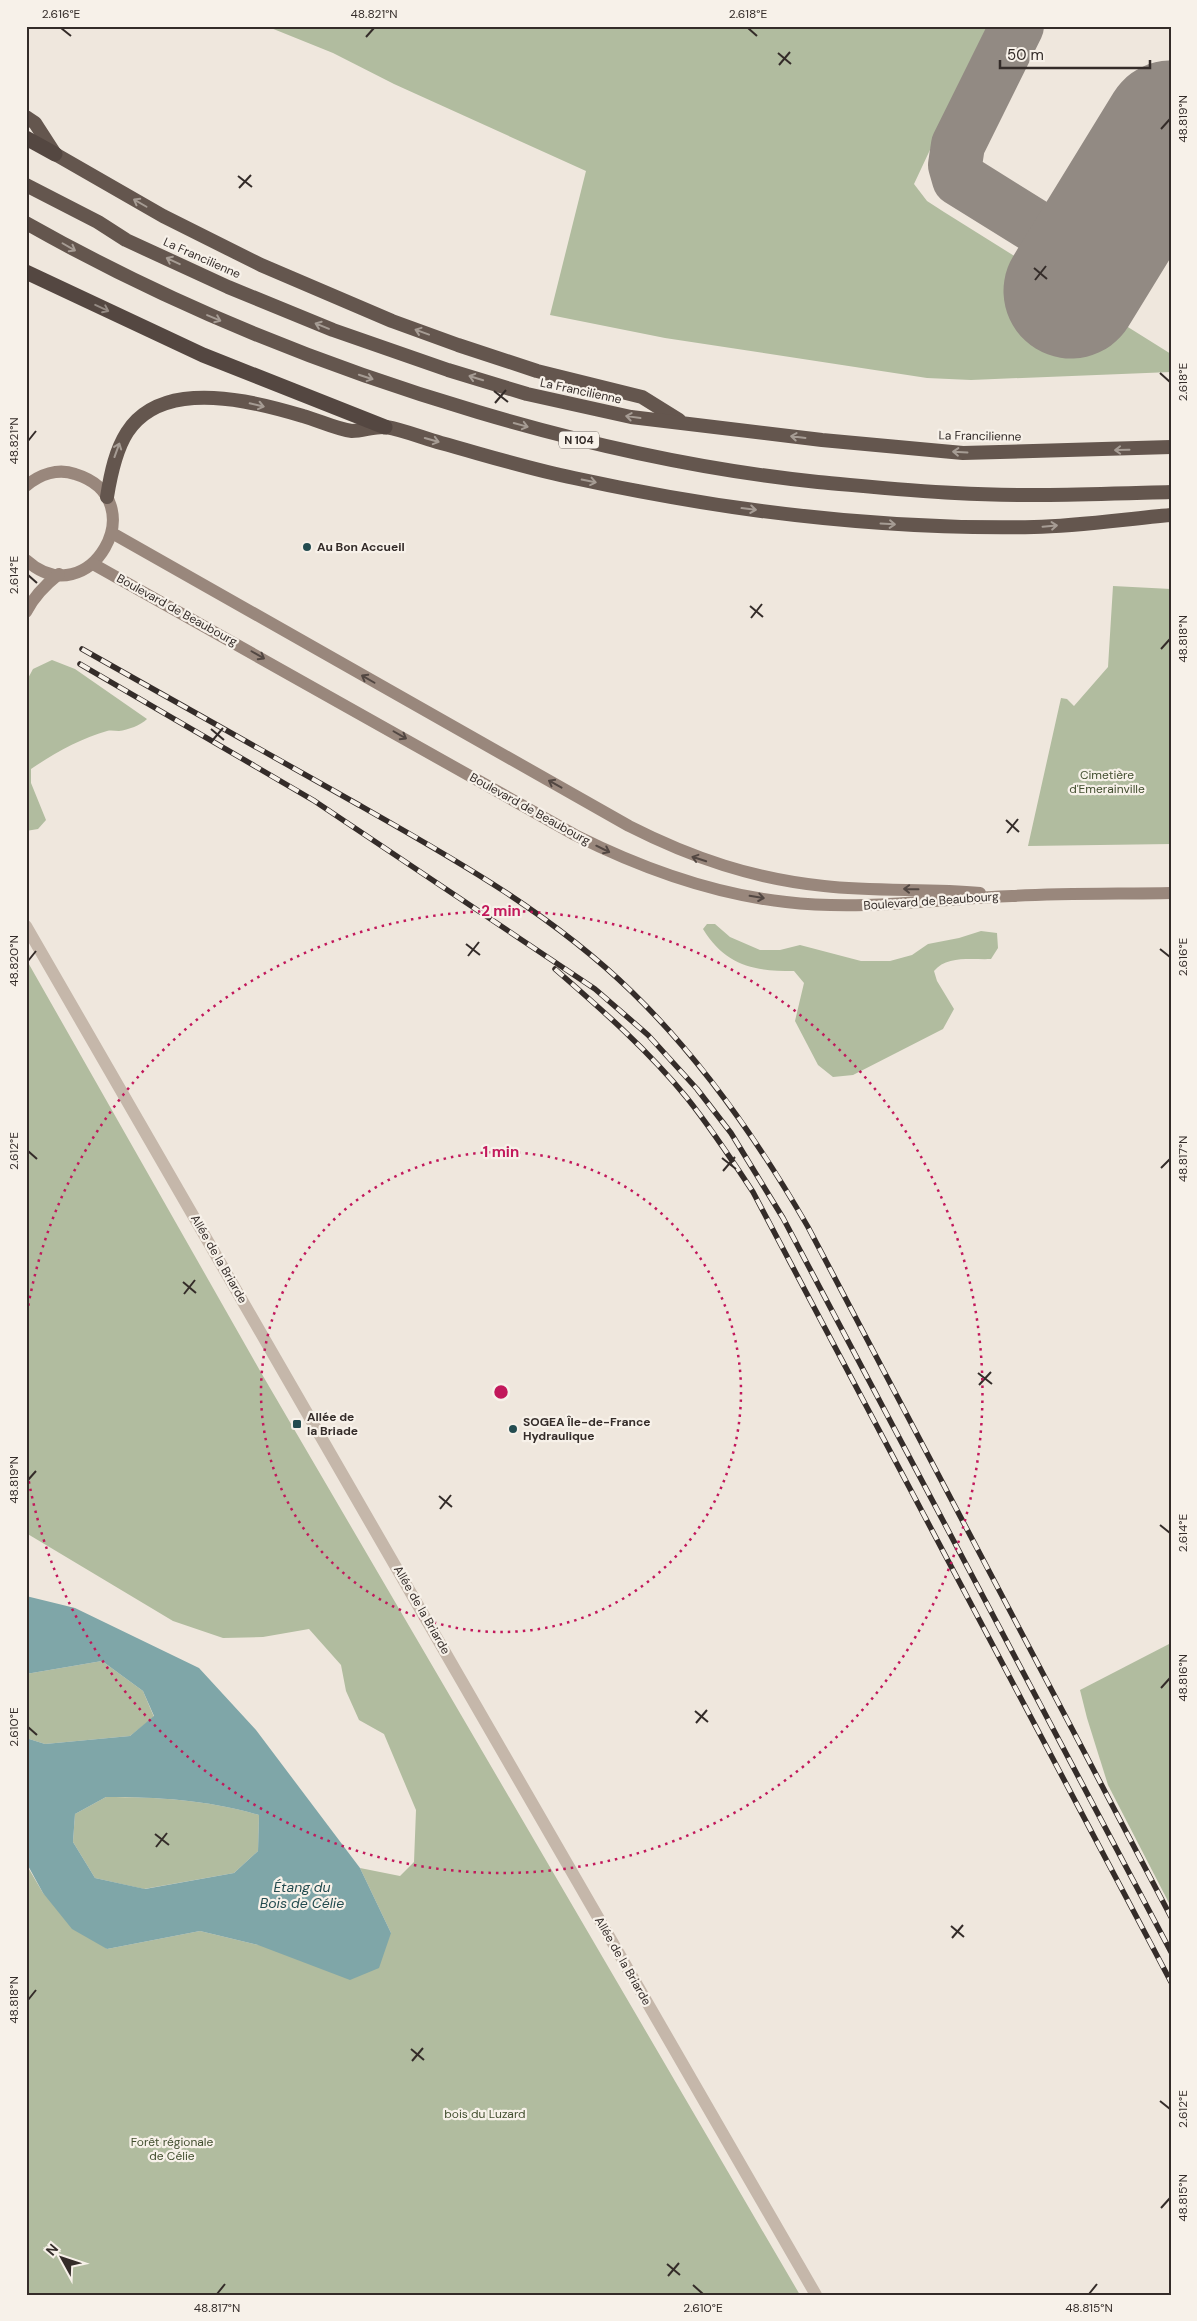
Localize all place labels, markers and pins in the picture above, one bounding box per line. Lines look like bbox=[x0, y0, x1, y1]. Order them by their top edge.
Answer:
place label: Au Bon Accueil bbox=[317, 539, 405, 555]
marker: Au Bon Accueil bbox=[301, 541, 313, 553]
centre of rings bbox=[492, 1383, 510, 1401]
place label: Allée de la Briade bbox=[307, 1409, 358, 1439]
place label: SOGEA Île-de-France Hydraulique bbox=[523, 1414, 650, 1444]
marker: Allée de la Briade bbox=[291, 1418, 303, 1430]
marker: SOGEA Île-de-France Hydraulique bbox=[507, 1423, 519, 1435]

